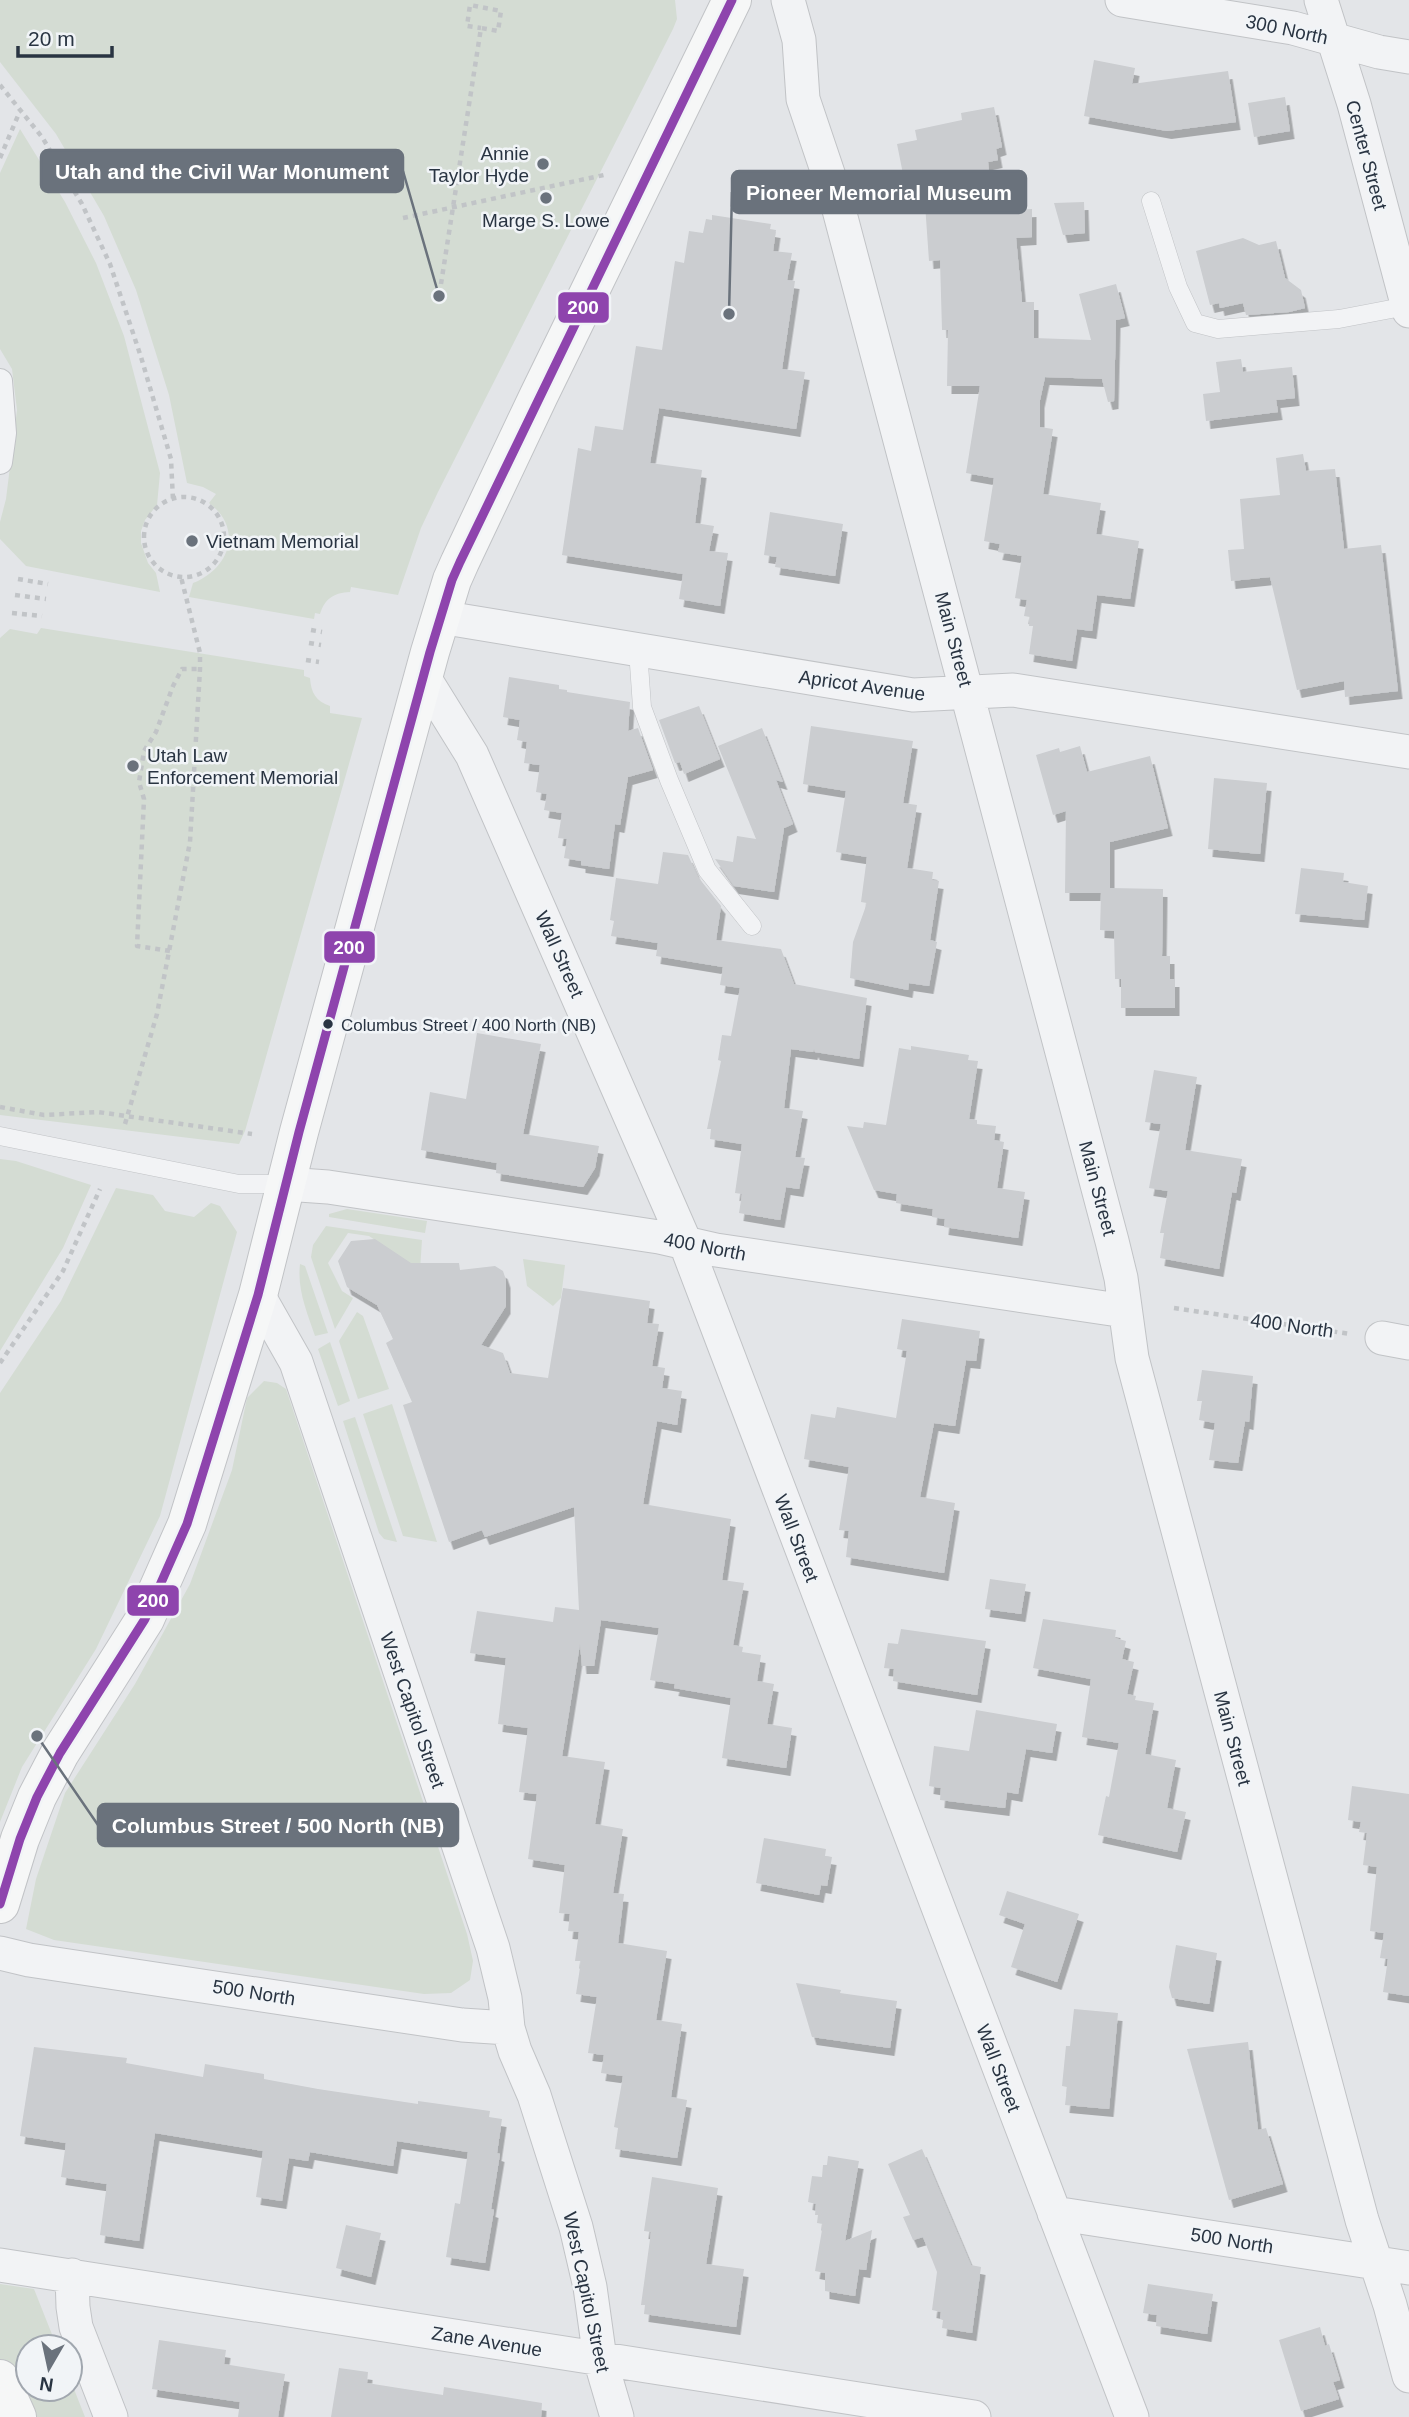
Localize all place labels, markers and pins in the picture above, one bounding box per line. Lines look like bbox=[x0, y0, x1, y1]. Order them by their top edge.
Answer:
place label: Annie Taylor Hyde bbox=[429, 143, 529, 186]
callout: Utah and the Civil War Monument bbox=[41, 150, 403, 192]
marker: Annie Taylor Hyde bbox=[535, 156, 551, 172]
callout: Pioneer Memorial Museum bbox=[732, 171, 1026, 213]
marker: Marge S. Lowe bbox=[538, 190, 554, 206]
place label: Marge S. Lowe bbox=[482, 210, 610, 231]
place label: Vietnam Memorial bbox=[206, 531, 359, 552]
marker: Vietnam Memorial bbox=[184, 533, 200, 549]
place label: Utah Law Enforcement Memorial bbox=[147, 745, 338, 788]
marker: Utah Law Enforcement Memorial bbox=[125, 758, 141, 774]
place label: Columbus Street / 400 North (NB) bbox=[341, 1016, 596, 1035]
marker: Columbus Street / 400 North (NB) bbox=[321, 1017, 335, 1031]
callout: Columbus Street / 500 North (NB) bbox=[98, 1804, 458, 1846]

